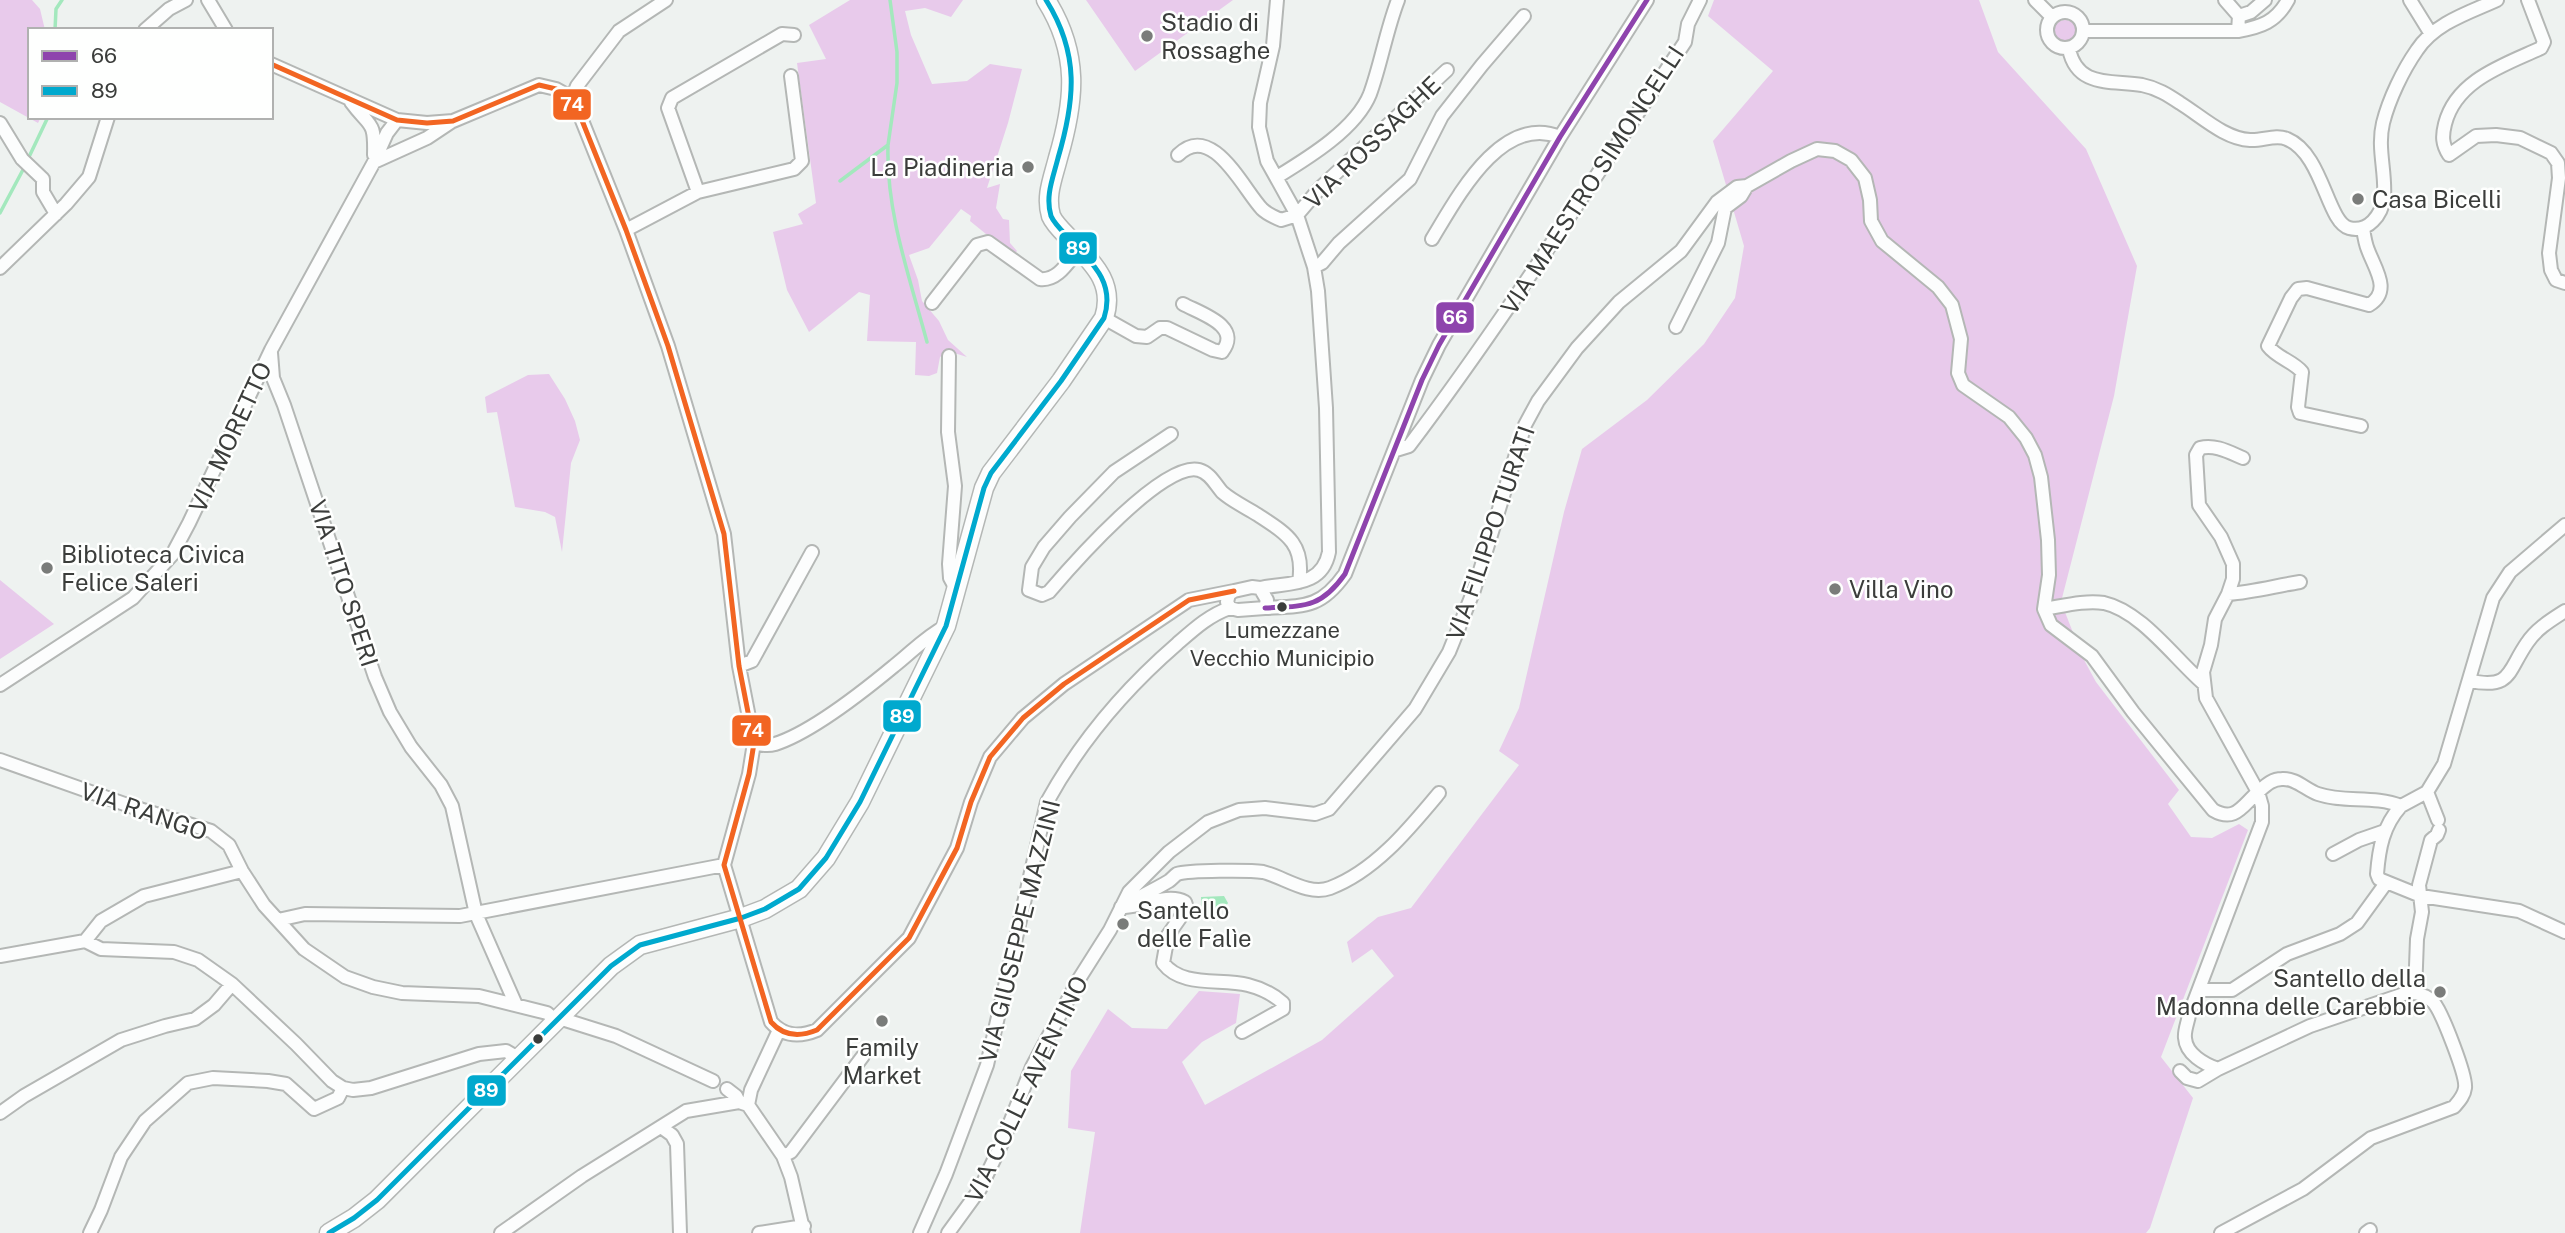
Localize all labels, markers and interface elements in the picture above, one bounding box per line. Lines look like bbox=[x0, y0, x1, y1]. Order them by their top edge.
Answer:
place label: Stadio di Rossaghe bbox=[1161, 8, 1270, 64]
legend bbox=[28, 28, 273, 119]
marker: Stadio di Rossaghe bbox=[1139, 28, 1155, 44]
street label: VIA MAESTRO SIMONCELLI bbox=[1495, 41, 1689, 319]
text: 66 bbox=[91, 43, 117, 68]
street label: VIA ROSSAGHE bbox=[1298, 70, 1446, 214]
text: 89 bbox=[91, 78, 118, 103]
line badge: 74 bbox=[552, 88, 592, 121]
text: 74 bbox=[560, 93, 584, 115]
place label: La Piadineria bbox=[870, 153, 1014, 181]
marker: La Piadineria bbox=[1020, 159, 1036, 175]
place label: Casa Bicelli bbox=[2372, 185, 2501, 213]
marker: Casa Bicelli bbox=[2350, 191, 2366, 207]
line badge: 89 bbox=[1058, 231, 1098, 265]
text: 89 bbox=[1065, 237, 1091, 259]
line badge: 66 bbox=[1435, 301, 1475, 334]
text: 66 bbox=[1442, 306, 1468, 328]
street label: VIA MORETTO bbox=[183, 357, 277, 517]
street label: VIA FILIPPO TURATI bbox=[1440, 422, 1540, 644]
street label: VIA TITO SPERI bbox=[304, 496, 384, 670]
place label: Biblioteca Civica Felice Saleri bbox=[61, 540, 245, 596]
marker: Biblioteca Civica Felice Saleri bbox=[39, 560, 55, 576]
place label: Villa Vino bbox=[1849, 575, 1954, 603]
marker: Villa Vino bbox=[1827, 581, 1843, 597]
marker: Lumezzane Vecchio Municipio bbox=[1275, 600, 1289, 614]
place label: Lumezzane Vecchio Municipio bbox=[1190, 617, 1374, 671]
line badge: 89 bbox=[882, 699, 922, 733]
text: 89 bbox=[889, 705, 915, 727]
line badge: 74 bbox=[731, 714, 772, 747]
text: 74 bbox=[740, 719, 764, 741]
street label: VIA RANGO bbox=[77, 776, 211, 846]
street label: VIA GIUSEPPE MAZZINI bbox=[973, 796, 1065, 1066]
place label: Santello delle Falìe bbox=[1137, 896, 1252, 952]
marker: Santello delle Falìe bbox=[1115, 916, 1131, 932]
place label: Santello della Madonna delle Carebbie bbox=[2156, 964, 2426, 1020]
street label: VIA COLLE AVENTINO bbox=[959, 971, 1093, 1207]
marker: Santello della Madonna delle Carebbie bbox=[2432, 984, 2448, 1000]
marker: Family Market bbox=[874, 1013, 890, 1029]
unlabelled marker bbox=[531, 1032, 545, 1046]
place label: Family Market bbox=[842, 1033, 922, 1089]
line badge: 89 bbox=[466, 1074, 507, 1107]
text: 89 bbox=[473, 1079, 499, 1101]

